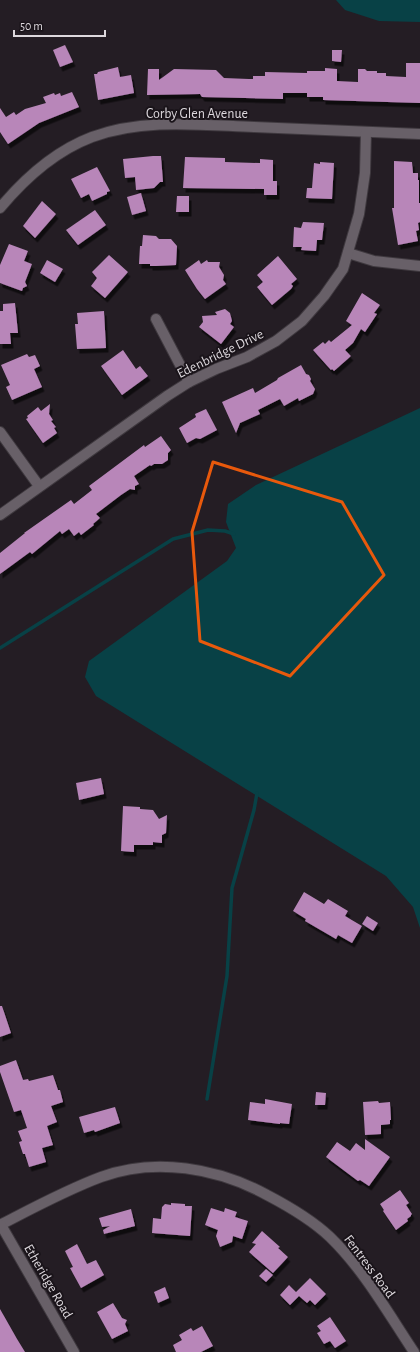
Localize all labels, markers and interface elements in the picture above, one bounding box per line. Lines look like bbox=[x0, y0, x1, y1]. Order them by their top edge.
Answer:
scale bar bbox=[14, 12, 105, 38]
text: 50 m bbox=[20, 20, 43, 32]
street label: Corby Glen Avenue bbox=[146, 107, 248, 121]
street label: Edenbridge Drive bbox=[175, 327, 266, 381]
street label: Fentress Road bbox=[341, 1232, 397, 1301]
street label: Etheridge Road bbox=[21, 1242, 75, 1321]

